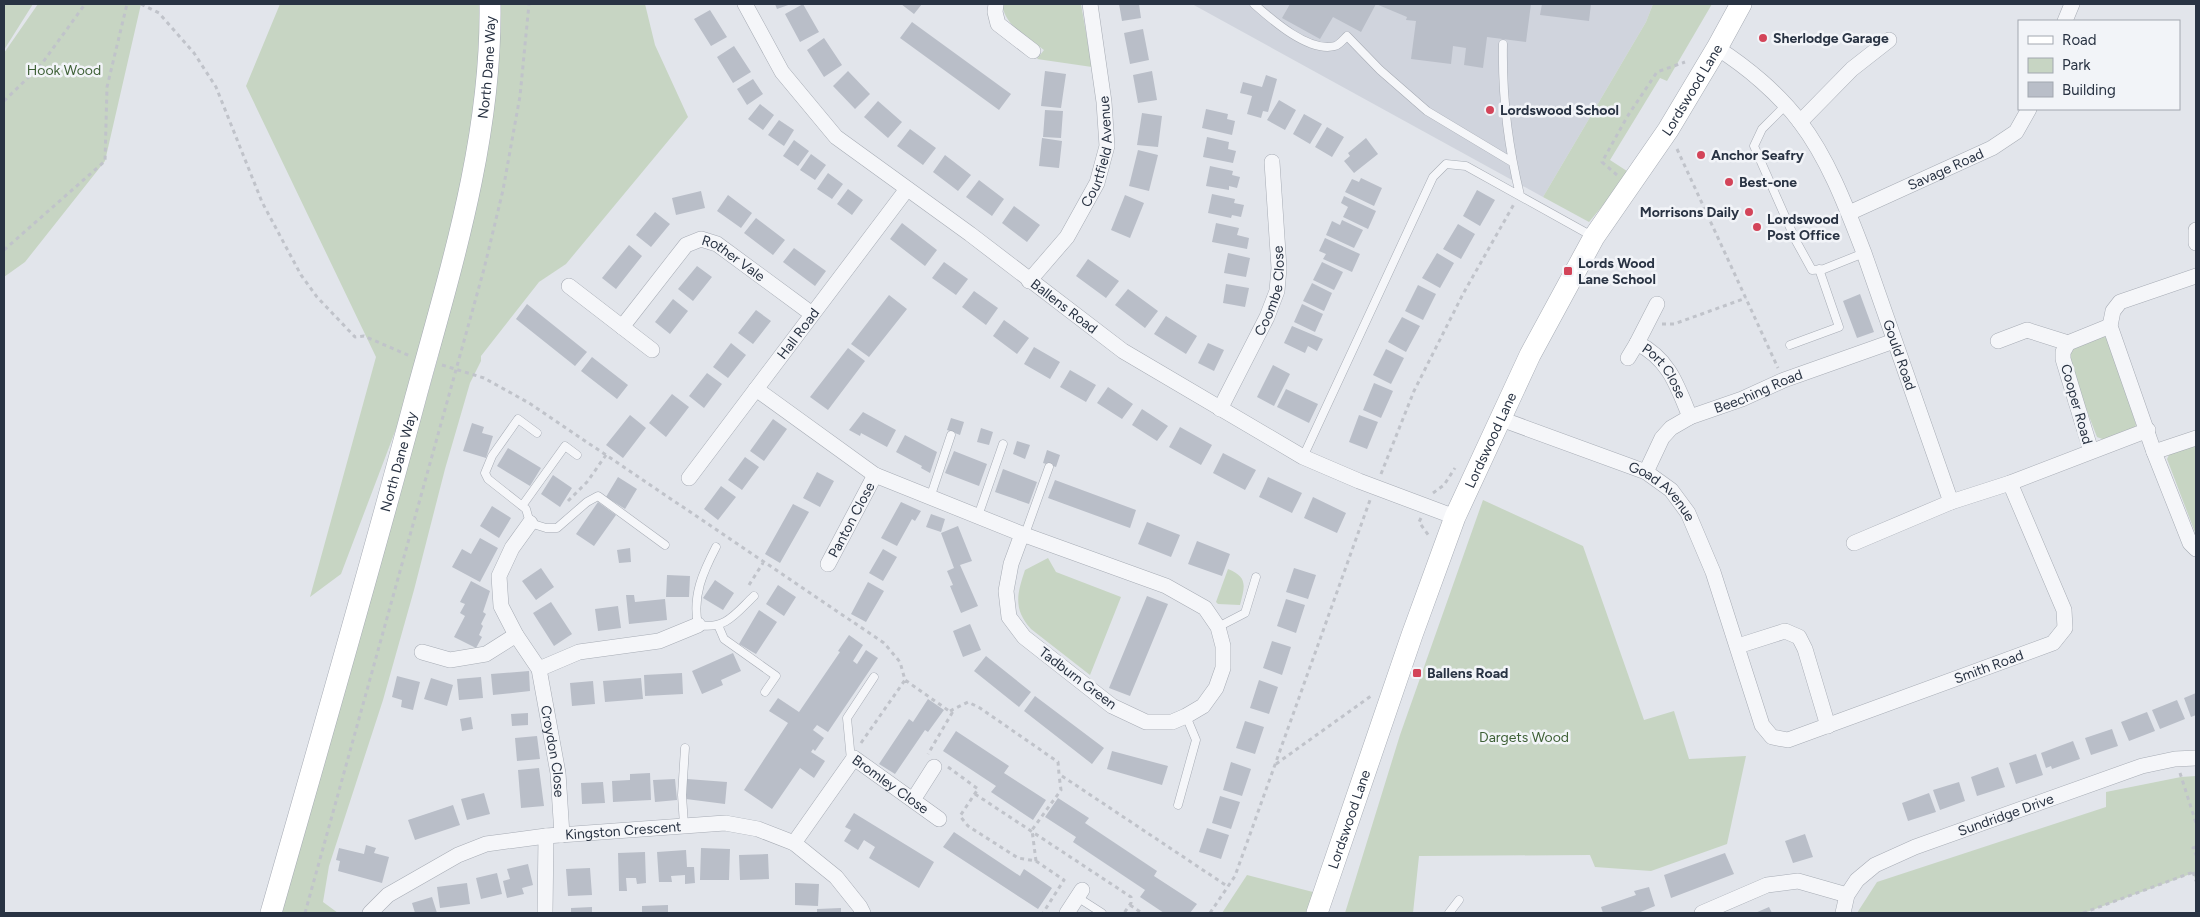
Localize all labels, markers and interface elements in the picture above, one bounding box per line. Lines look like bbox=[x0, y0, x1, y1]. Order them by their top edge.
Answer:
street label: North Dane Way bbox=[474, 15, 499, 120]
legend bbox=[2018, 20, 2180, 110]
place label: Sherlodge Garage bbox=[1773, 30, 1889, 47]
text: Road bbox=[2062, 31, 2097, 49]
marker: Sherlodge Garage bbox=[1757, 32, 1769, 44]
street label: Lordswood Lane bbox=[1659, 41, 1726, 139]
text: Park bbox=[2062, 56, 2091, 74]
park label: Hook Wood bbox=[27, 62, 101, 79]
text: Building bbox=[2062, 81, 2116, 99]
street label: Courtfield Avenue bbox=[1077, 95, 1116, 210]
place label: Lordswood School bbox=[1500, 102, 1619, 119]
marker: Lordswood School bbox=[1484, 104, 1496, 116]
street label: Savage Road bbox=[1905, 145, 1986, 194]
place label: Anchor Seafry bbox=[1711, 147, 1805, 164]
marker: Anchor Seafry bbox=[1695, 149, 1707, 161]
place label: Best-one bbox=[1739, 174, 1797, 191]
marker: Best-one bbox=[1723, 176, 1735, 188]
place label: Morrisons Daily bbox=[1640, 204, 1740, 221]
marker: Morrisons Daily bbox=[1743, 206, 1755, 218]
place label: Lordswood Post Office bbox=[1767, 211, 1840, 244]
marker: Lordswood Post Office bbox=[1751, 221, 1763, 233]
street label: Rother Vale bbox=[700, 232, 768, 286]
street label: Coombe Close bbox=[1251, 245, 1288, 339]
place label: Lords Wood Lane School bbox=[1578, 255, 1656, 288]
marker: Lords Wood Lane School bbox=[1562, 265, 1574, 277]
street label: Ballens Road bbox=[1027, 276, 1101, 337]
street label: Hall Road bbox=[774, 305, 823, 363]
street label: Gould Road bbox=[1879, 318, 1919, 393]
street label: Port Close bbox=[1639, 340, 1690, 402]
street label: Cooper Road bbox=[2057, 362, 2096, 446]
street label: Beeching Road bbox=[1712, 366, 1805, 417]
street label: Lordswood Lane bbox=[1462, 390, 1521, 491]
street label: North Dane Way bbox=[377, 409, 421, 514]
street label: Goad Avenue bbox=[1626, 458, 1699, 524]
street label: Panton Close bbox=[825, 479, 879, 561]
street label: Tadburn Green bbox=[1036, 644, 1120, 713]
street label: Smith Road bbox=[1952, 647, 2026, 688]
place label: Ballens Road bbox=[1427, 665, 1508, 682]
marker: Ballens Road bbox=[1411, 667, 1423, 679]
street label: Croydon Close bbox=[537, 704, 568, 798]
park label: Dargets Wood bbox=[1479, 729, 1569, 746]
street label: Bromley Close bbox=[849, 751, 932, 818]
street label: Lordswood Lane bbox=[1325, 767, 1374, 871]
street label: Sundridge Drive bbox=[1956, 790, 2056, 840]
street label: Kingston Crescent bbox=[564, 818, 682, 844]

